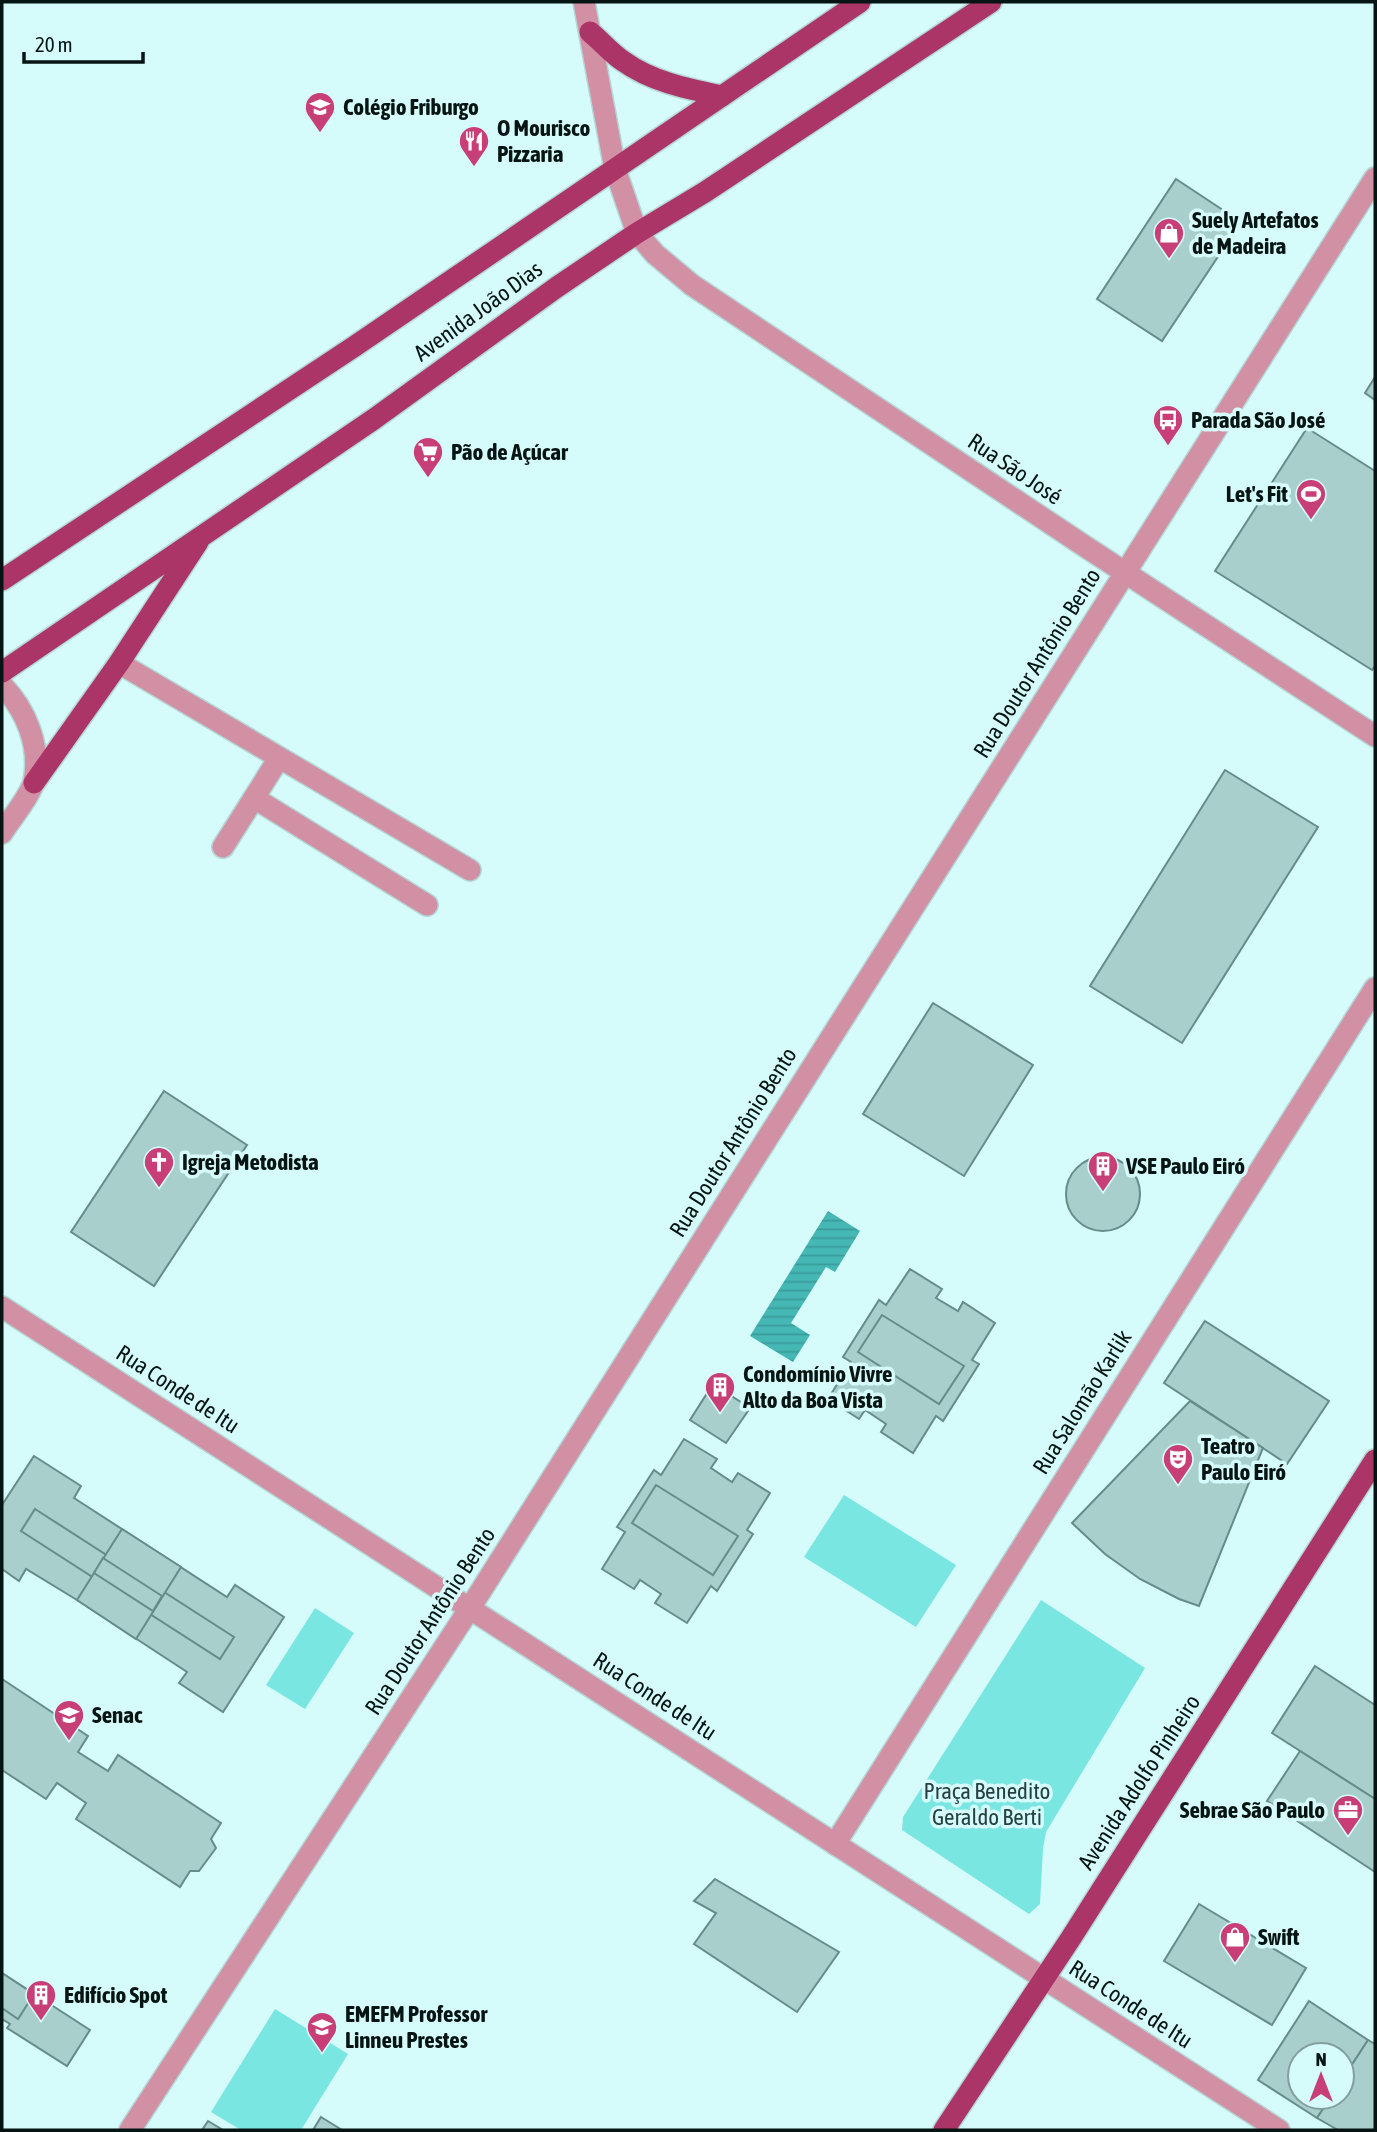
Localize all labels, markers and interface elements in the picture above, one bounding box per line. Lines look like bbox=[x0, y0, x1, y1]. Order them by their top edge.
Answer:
scale bar bbox=[24, 21, 144, 65]
text: 20 m bbox=[35, 32, 73, 56]
school or university icon: Colégio Friburgo bbox=[303, 90, 337, 134]
place label: Colégio Friburgo bbox=[343, 94, 479, 120]
place label: O Mourisco Pizzaria bbox=[497, 115, 591, 167]
restaurant icon: O Mourisco Pizzaria bbox=[457, 124, 491, 168]
place label: Suely Artefatos de Madeira bbox=[1192, 207, 1319, 259]
shop icon: Suely Artefatos de Madeira bbox=[1152, 216, 1186, 260]
street label: Avenida João Dias bbox=[409, 256, 547, 366]
bus stop icon: Parada São José bbox=[1151, 403, 1185, 447]
place label: Parada São José bbox=[1191, 407, 1325, 433]
street label: Rua São José bbox=[963, 428, 1067, 510]
supermarket icon: Pão de Açúcar bbox=[411, 435, 445, 479]
place label: Pão de Açúcar bbox=[451, 439, 569, 465]
sports icon: Let's Fit bbox=[1294, 477, 1328, 521]
place label: Let's Fit bbox=[1226, 481, 1288, 507]
street label: Rua Doutor Antônio Bento bbox=[968, 564, 1106, 762]
street label: Rua Doutor Antônio Bento bbox=[664, 1043, 802, 1241]
church icon: Igreja Metodista bbox=[142, 1145, 176, 1189]
place label: Igreja Metodista bbox=[182, 1149, 319, 1175]
building icon: VSE Paulo Eiró bbox=[1086, 1149, 1120, 1193]
place label: VSE Paulo Eiró bbox=[1125, 1153, 1245, 1179]
street label: Rua Salomão Karlik bbox=[1027, 1325, 1137, 1479]
street label: Rua Conde de Itu bbox=[112, 1340, 244, 1438]
place label: Condomínio Vivre Alto da Boa Vista bbox=[742, 1361, 893, 1413]
building icon: Condomínio Vivre Alto da Boa Vista bbox=[703, 1370, 737, 1414]
place label: Teatro Paulo Eiró bbox=[1201, 1433, 1286, 1485]
theatre icon: Teatro Paulo Eiró bbox=[1161, 1442, 1195, 1486]
street label: Rua Doutor Antônio Bento bbox=[360, 1522, 500, 1720]
street label: Rua Conde de Itu bbox=[589, 1647, 721, 1745]
street label: Avenida Adolfo Pinheiro bbox=[1073, 1690, 1205, 1874]
school or university icon: Senac bbox=[52, 1698, 86, 1742]
place label: Senac bbox=[92, 1702, 143, 1728]
park label: Praça Benedito Geraldo Berti bbox=[924, 1778, 1050, 1830]
office icon: Sebrae São Paulo bbox=[1331, 1793, 1365, 1837]
place label: Sebrae São Paulo bbox=[1180, 1797, 1325, 1823]
shop icon: Swift bbox=[1218, 1920, 1252, 1964]
place label: Swift bbox=[1258, 1924, 1300, 1950]
street label: Rua Conde de Itu bbox=[1065, 1955, 1197, 2053]
building icon: Edifício Spot bbox=[24, 1978, 58, 2022]
place label: Edifício Spot bbox=[64, 1982, 168, 2008]
place label: EMEFM Professor Linneu Prestes bbox=[345, 2001, 489, 2053]
school or university icon: EMEFM Professor Linneu Prestes bbox=[305, 2010, 339, 2054]
north arrow bbox=[1286, 2041, 1356, 2111]
text: N bbox=[1315, 2048, 1327, 2070]

